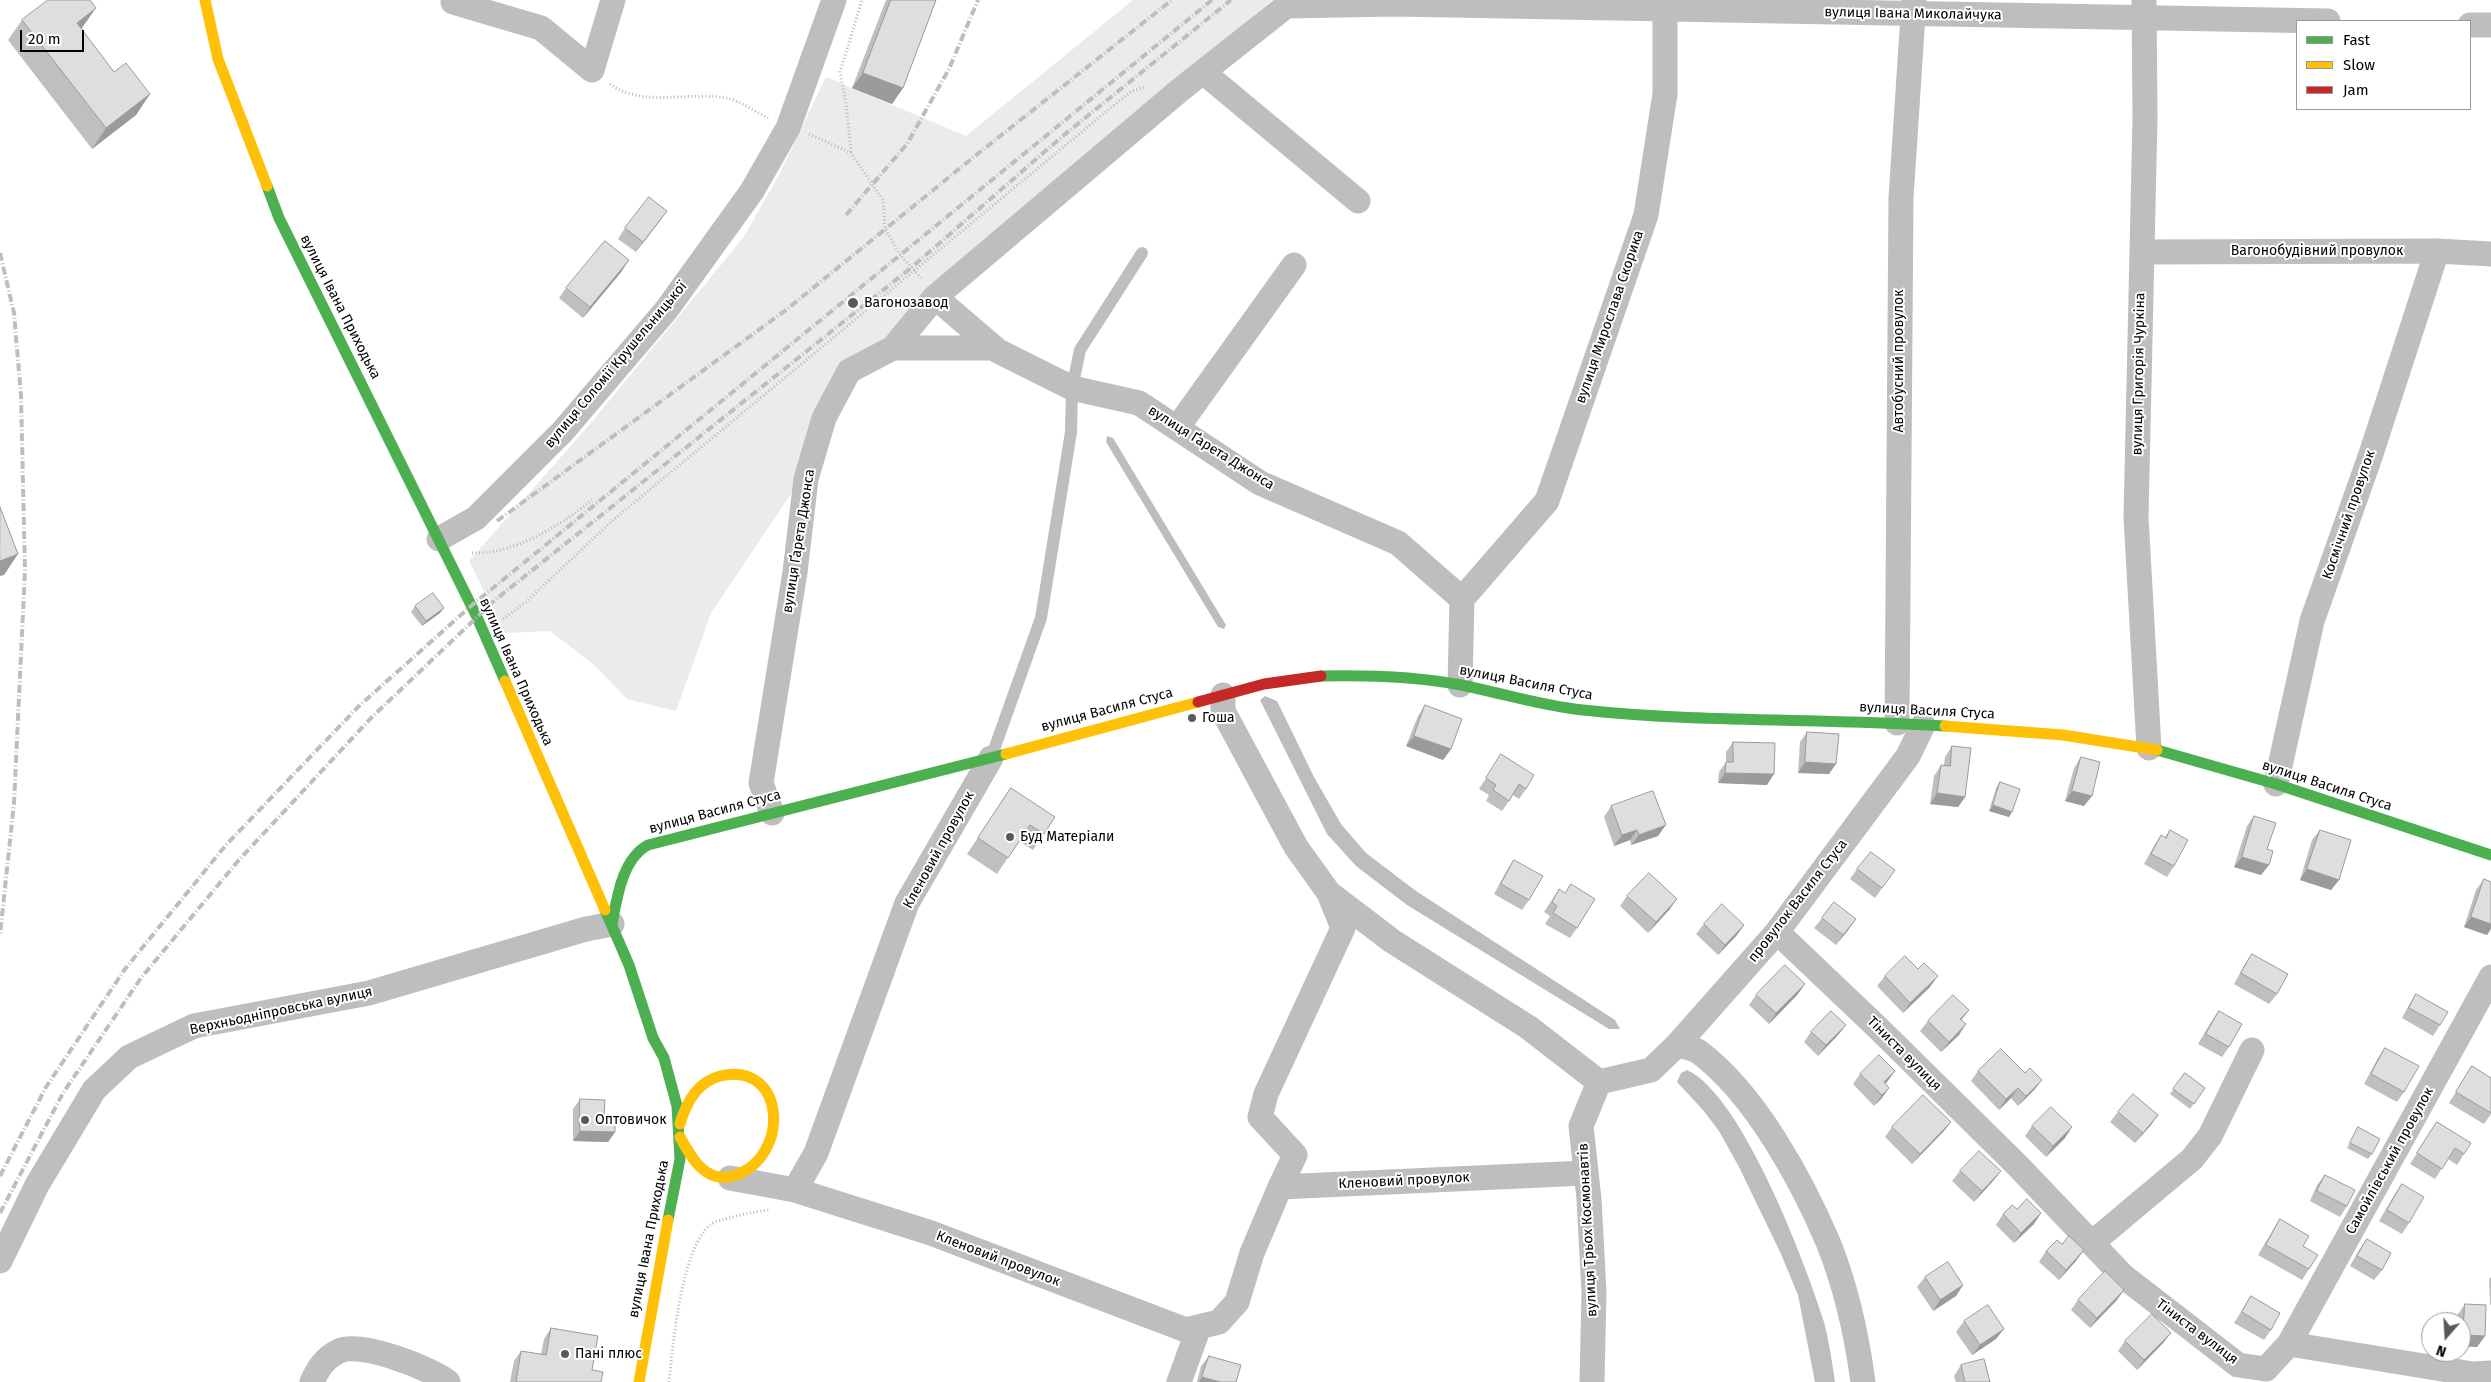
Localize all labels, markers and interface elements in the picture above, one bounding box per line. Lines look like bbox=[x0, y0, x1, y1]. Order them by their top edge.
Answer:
street label: вулиця Івана Миколайчука bbox=[1824, 4, 2002, 24]
scale bar bbox=[22, 20, 86, 52]
legend bbox=[2296, 20, 2471, 110]
text: 20 m bbox=[28, 30, 61, 48]
text: Fast bbox=[2343, 31, 2370, 49]
text: Slow bbox=[2343, 56, 2375, 74]
text: Jam bbox=[2343, 81, 2369, 99]
street label: вулиця Мирослава Скорика bbox=[1572, 228, 1648, 406]
street label: вулиця Івана Приходька bbox=[296, 232, 384, 382]
street label: Вагонобудівний провулок bbox=[2231, 243, 2403, 259]
street label: вулиця Соломії Крушельницької bbox=[541, 278, 691, 452]
street label: Автобусний провулок bbox=[1891, 290, 1907, 432]
street label: вулиця Григорія Чуркіна bbox=[2129, 292, 2149, 456]
place label: Вагонозавод bbox=[864, 295, 948, 311]
marker: Вагонозавод bbox=[846, 296, 860, 310]
street label: вулиця Ґарета Джонса bbox=[1145, 402, 1277, 494]
street label: Космічний провулок bbox=[2319, 448, 2379, 582]
street label: вулиця Ґарета Джонса bbox=[779, 468, 819, 614]
street label: вулиця Івана Приходька bbox=[476, 595, 556, 749]
street label: вулиця Василя Стуса bbox=[1458, 662, 1594, 704]
street label: вулиця Василя Стуса bbox=[1039, 684, 1175, 736]
street label: вулиця Василя Стуса bbox=[1859, 699, 1995, 723]
place label: Гоша bbox=[1202, 710, 1235, 726]
marker: Гоша bbox=[1186, 712, 1198, 724]
street label: вулиця Василя Стуса bbox=[2260, 757, 2394, 815]
street label: вулиця Василя Стуса bbox=[647, 786, 783, 838]
street label: Кленовий провулок bbox=[900, 788, 978, 912]
place label: Буд Матерiали bbox=[1020, 829, 1114, 845]
marker: Буд Матерiали bbox=[1004, 831, 1016, 843]
street label: провулок Василя Стуса bbox=[1745, 836, 1851, 966]
street label: Верхньодніпровська вулиця bbox=[188, 983, 374, 1039]
street label: Тіниста вулиця bbox=[1863, 1013, 1945, 1095]
street label: Самойлівський провулок bbox=[2343, 1085, 2437, 1237]
place label: Оптовичок bbox=[595, 1112, 667, 1128]
marker: Оптовичок bbox=[579, 1114, 591, 1126]
street label: вулиця Трьох Космонавтів bbox=[1575, 1143, 1601, 1317]
street label: вулиця Івана Приходька bbox=[625, 1159, 673, 1319]
street label: Кленовий провулок bbox=[1338, 1169, 1470, 1193]
street label: Кленовий провулок bbox=[934, 1228, 1062, 1290]
street label: Тіниста вулиця bbox=[2153, 1296, 2241, 1368]
north arrow bbox=[2421, 1312, 2471, 1362]
text: N bbox=[2434, 1341, 2448, 1360]
place label: Пані плюс bbox=[575, 1346, 642, 1362]
marker: Пані плюс bbox=[559, 1348, 571, 1360]

